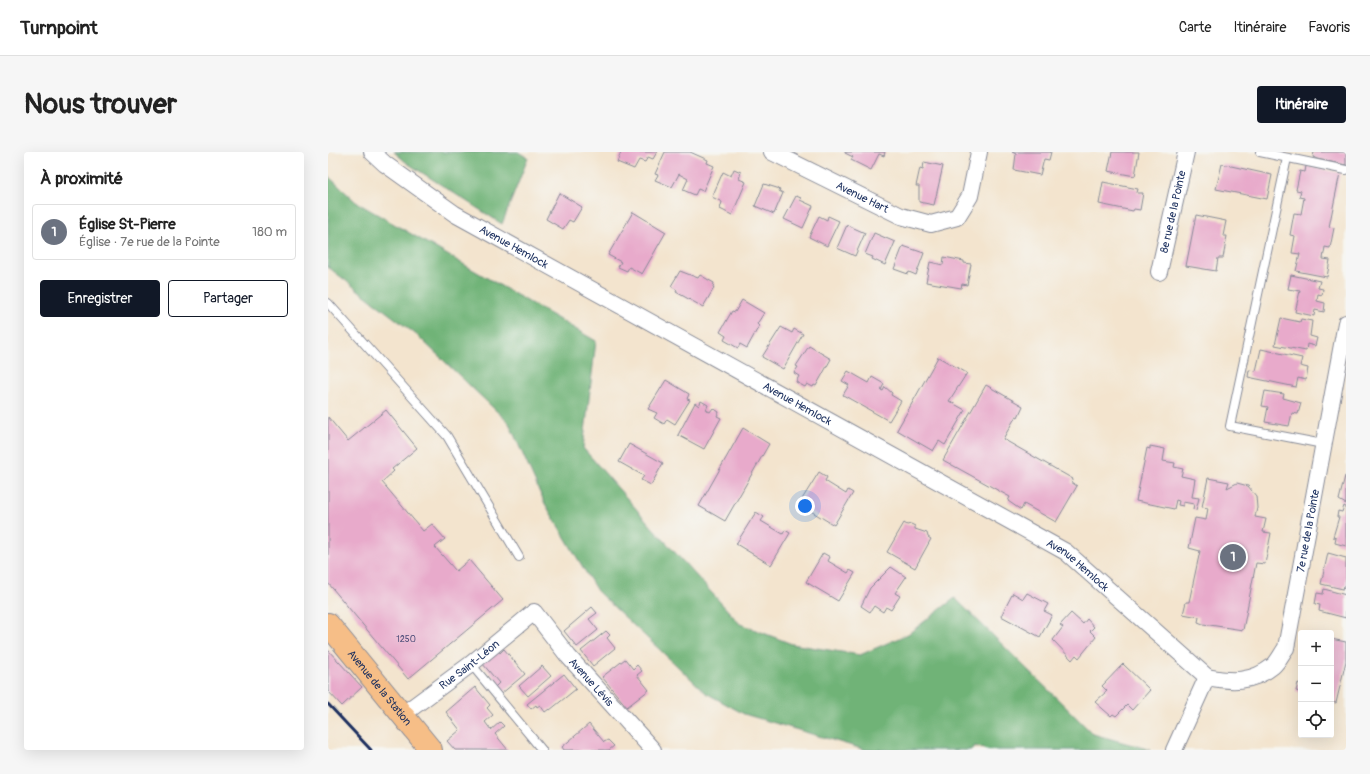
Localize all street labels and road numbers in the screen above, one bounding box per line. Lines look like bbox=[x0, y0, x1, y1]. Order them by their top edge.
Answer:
street label: 8e rue de la Pointe bbox=[1158, 169, 1189, 254]
street label: Avenue Hart bbox=[834, 179, 891, 216]
street label: Avenue Hemlock bbox=[477, 223, 551, 271]
street label: Avenue Hemlock bbox=[760, 380, 834, 428]
street label: 7e rue de la Pointe bbox=[1294, 488, 1322, 574]
street label: Avenue Hemlock bbox=[1044, 536, 1112, 594]
street label: Rue Saint-Léon bbox=[437, 637, 502, 692]
street label: Avenue de la Station bbox=[345, 647, 414, 728]
street label: Avenue Lévis bbox=[566, 656, 616, 709]

